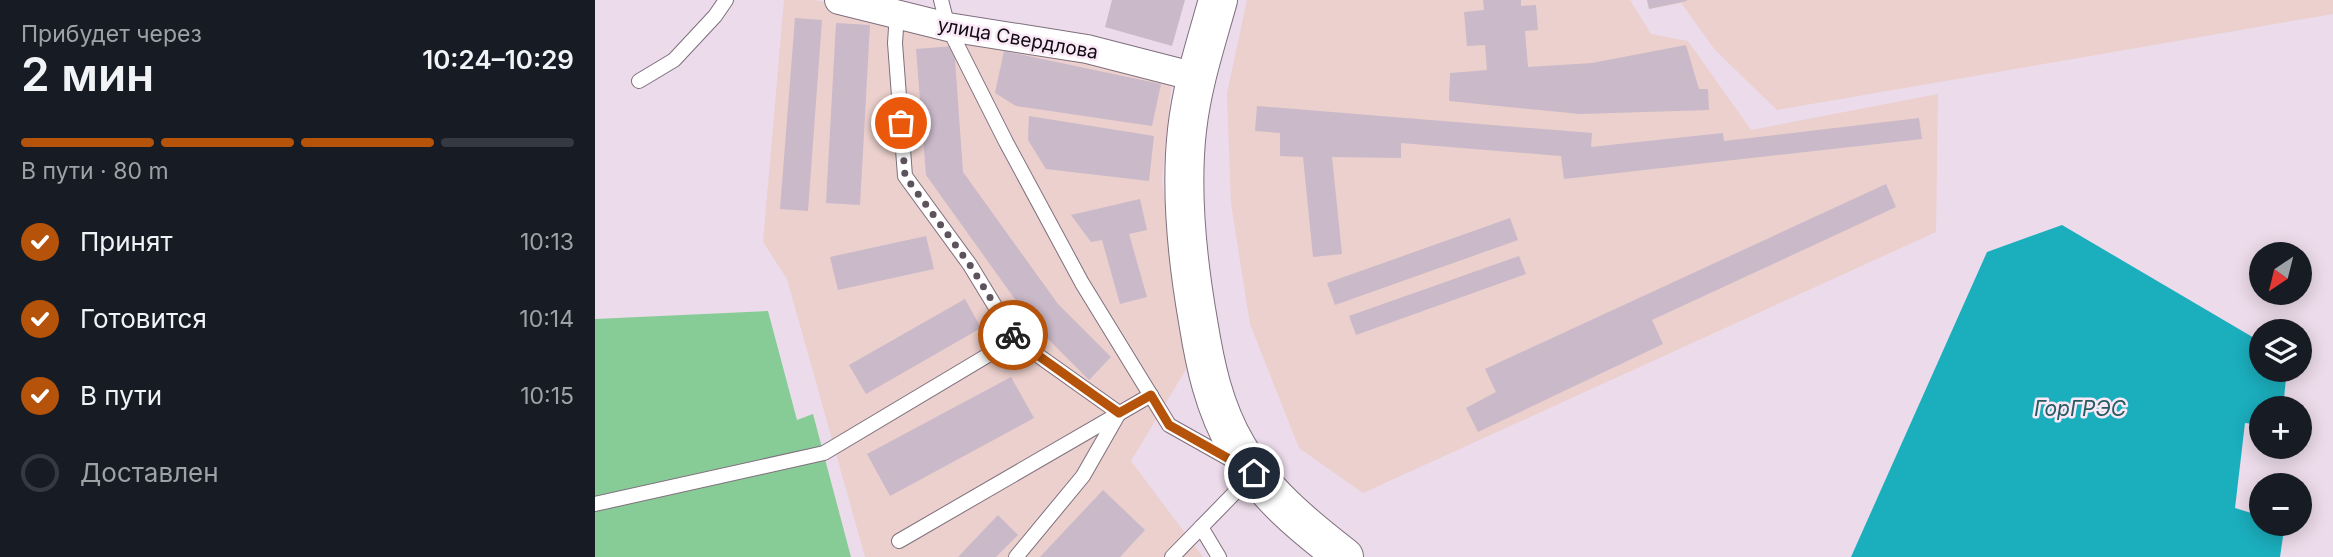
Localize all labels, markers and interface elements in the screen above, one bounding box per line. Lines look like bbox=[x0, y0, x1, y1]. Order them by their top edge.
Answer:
street label: улица Свердлова bbox=[936, 13, 1100, 64]
text: Прибудет через bbox=[21, 20, 202, 48]
text: 10:24–10:29 bbox=[422, 44, 574, 75]
text: 2 мин bbox=[21, 46, 154, 102]
pin bbox=[871, 93, 931, 153]
icon: bag bbox=[882, 104, 920, 142]
text: В пути · 80 m bbox=[21, 157, 169, 185]
icon: check bbox=[21, 223, 59, 261]
text: Принят bbox=[80, 226, 173, 257]
text: 10:13 bbox=[520, 228, 574, 256]
north arrow bbox=[2249, 242, 2312, 304]
map controls bbox=[2249, 242, 2312, 536]
icon: check bbox=[21, 300, 59, 338]
courier bbox=[978, 300, 1048, 370]
text: Готовится bbox=[80, 303, 207, 334]
text: 10:14 bbox=[519, 305, 574, 333]
icon: bike bbox=[994, 316, 1032, 354]
button: layers bbox=[2249, 319, 2312, 382]
icon: check bbox=[21, 377, 59, 415]
text: В пути bbox=[80, 380, 162, 411]
text: 10:15 bbox=[520, 382, 574, 410]
water label: ГорГРЭС bbox=[2034, 396, 2126, 421]
button: + bbox=[2249, 396, 2312, 459]
pin bbox=[1224, 443, 1284, 503]
icon: home bbox=[1235, 454, 1273, 492]
text: Доставлен bbox=[80, 457, 219, 488]
button: − bbox=[2249, 473, 2312, 536]

